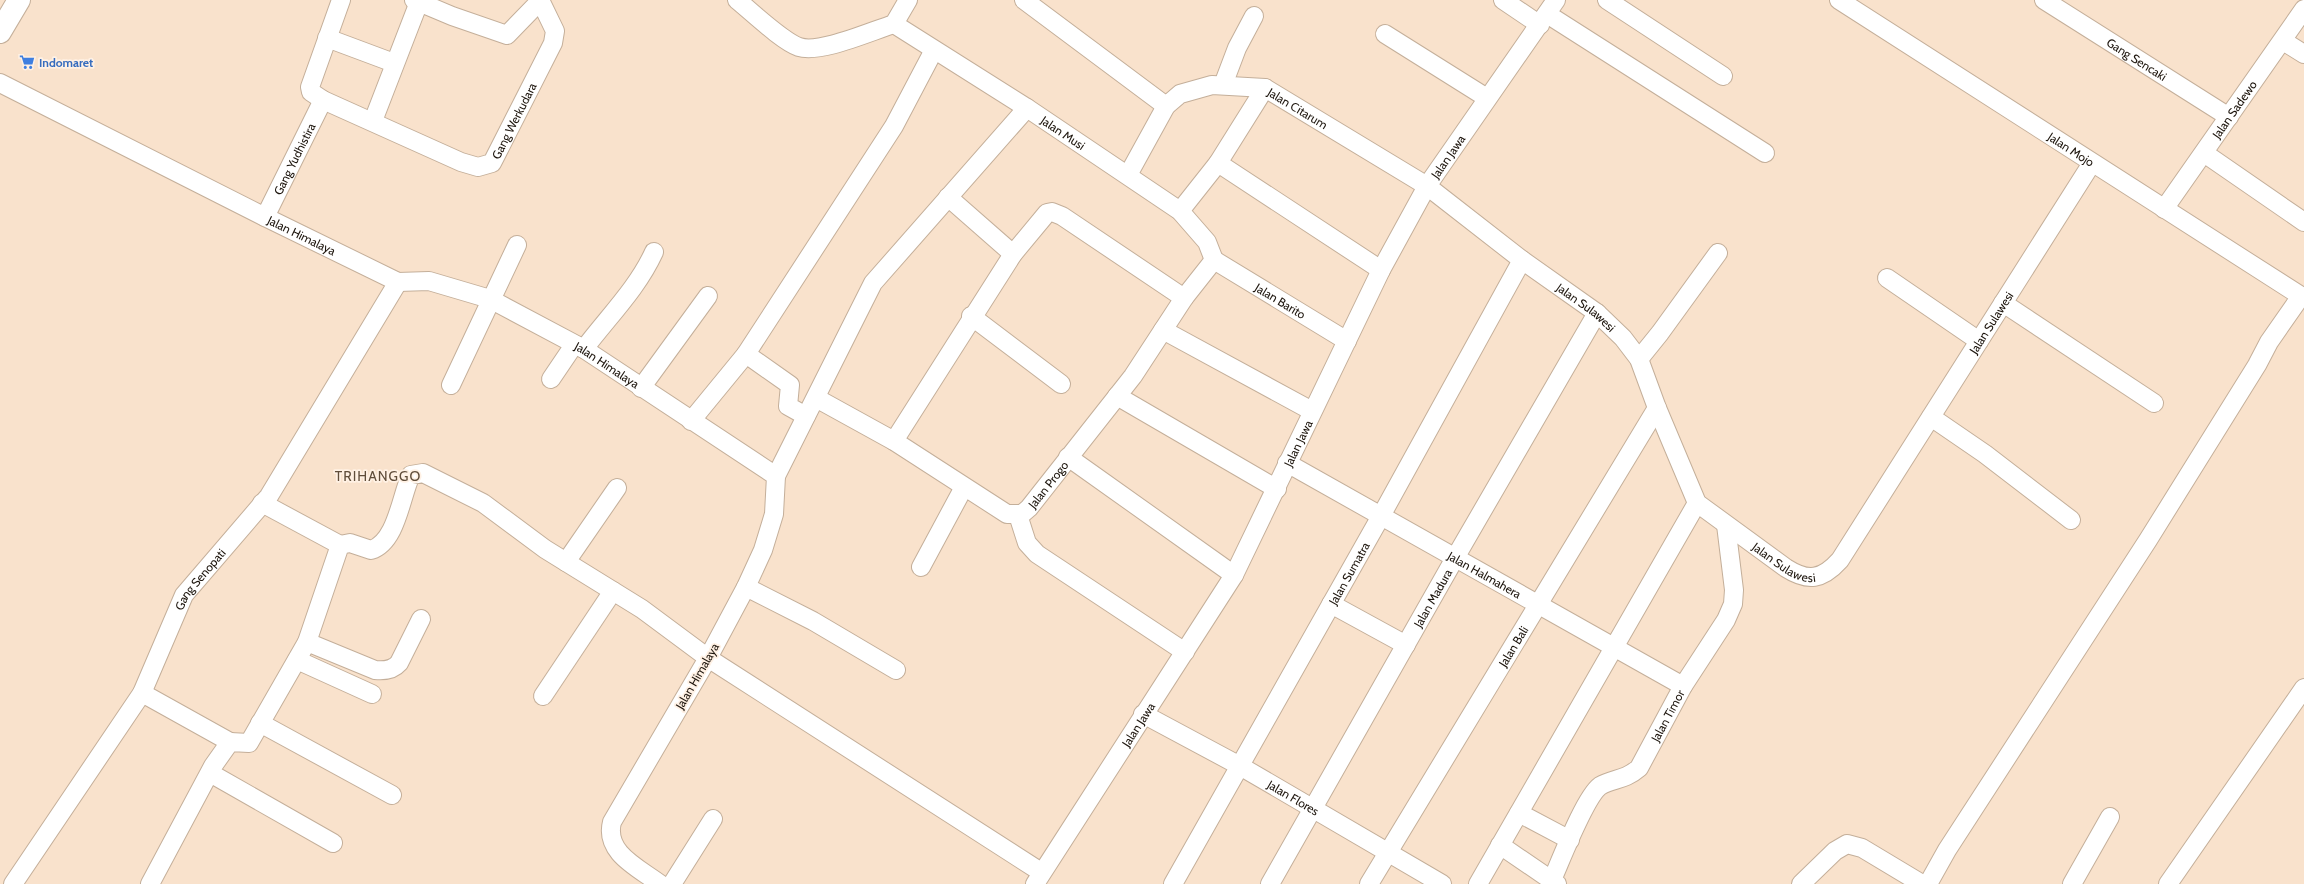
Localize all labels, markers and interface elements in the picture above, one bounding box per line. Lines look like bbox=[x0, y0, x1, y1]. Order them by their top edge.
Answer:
street label: Gang Sencaki bbox=[2104, 34, 2170, 83]
supermarket icon: Indomaret bbox=[18, 53, 36, 71]
place label: Indomaret bbox=[39, 55, 93, 70]
street label: Jalan Sadewo bbox=[2208, 77, 2260, 142]
street label: Gang Werkudara bbox=[488, 80, 539, 161]
street label: Jalan Citarum bbox=[1264, 84, 1331, 132]
street label: Jalan Musi bbox=[1037, 112, 1088, 153]
street label: Gang Yudhistira bbox=[270, 120, 318, 197]
street label: Jalan Mojo bbox=[2045, 128, 2098, 170]
street label: Jalan Jawa bbox=[1427, 131, 1468, 182]
street label: Jalan Himalaya bbox=[264, 212, 339, 258]
street label: Jalan Barito bbox=[1252, 279, 1309, 322]
street label: Jalan Sulawesi bbox=[1553, 279, 1619, 335]
street label: Jalan Sulawesi bbox=[1965, 289, 2016, 357]
street label: Jalan Himalaya bbox=[572, 338, 643, 391]
street label: Jalan Jawa bbox=[1280, 417, 1315, 470]
street label: Jalan Progo bbox=[1024, 457, 1071, 512]
district label: TRIHANGGO bbox=[335, 467, 421, 485]
street label: Jalan Sulawesi bbox=[1749, 538, 1816, 585]
street label: Jalan Sumatra bbox=[1324, 539, 1372, 608]
street label: Gang Senopati bbox=[171, 545, 228, 612]
street label: Jalan Halmahera bbox=[1444, 547, 1524, 601]
street label: Jalan Madura bbox=[1409, 566, 1455, 631]
street label: Jalan Bali bbox=[1494, 623, 1531, 670]
street label: Jalan Himalaya bbox=[672, 640, 722, 713]
street label: Jalan Timor bbox=[1647, 687, 1687, 745]
street label: Jalan Jawa bbox=[1118, 699, 1158, 750]
street label: Jalan Flores bbox=[1264, 776, 1322, 818]

